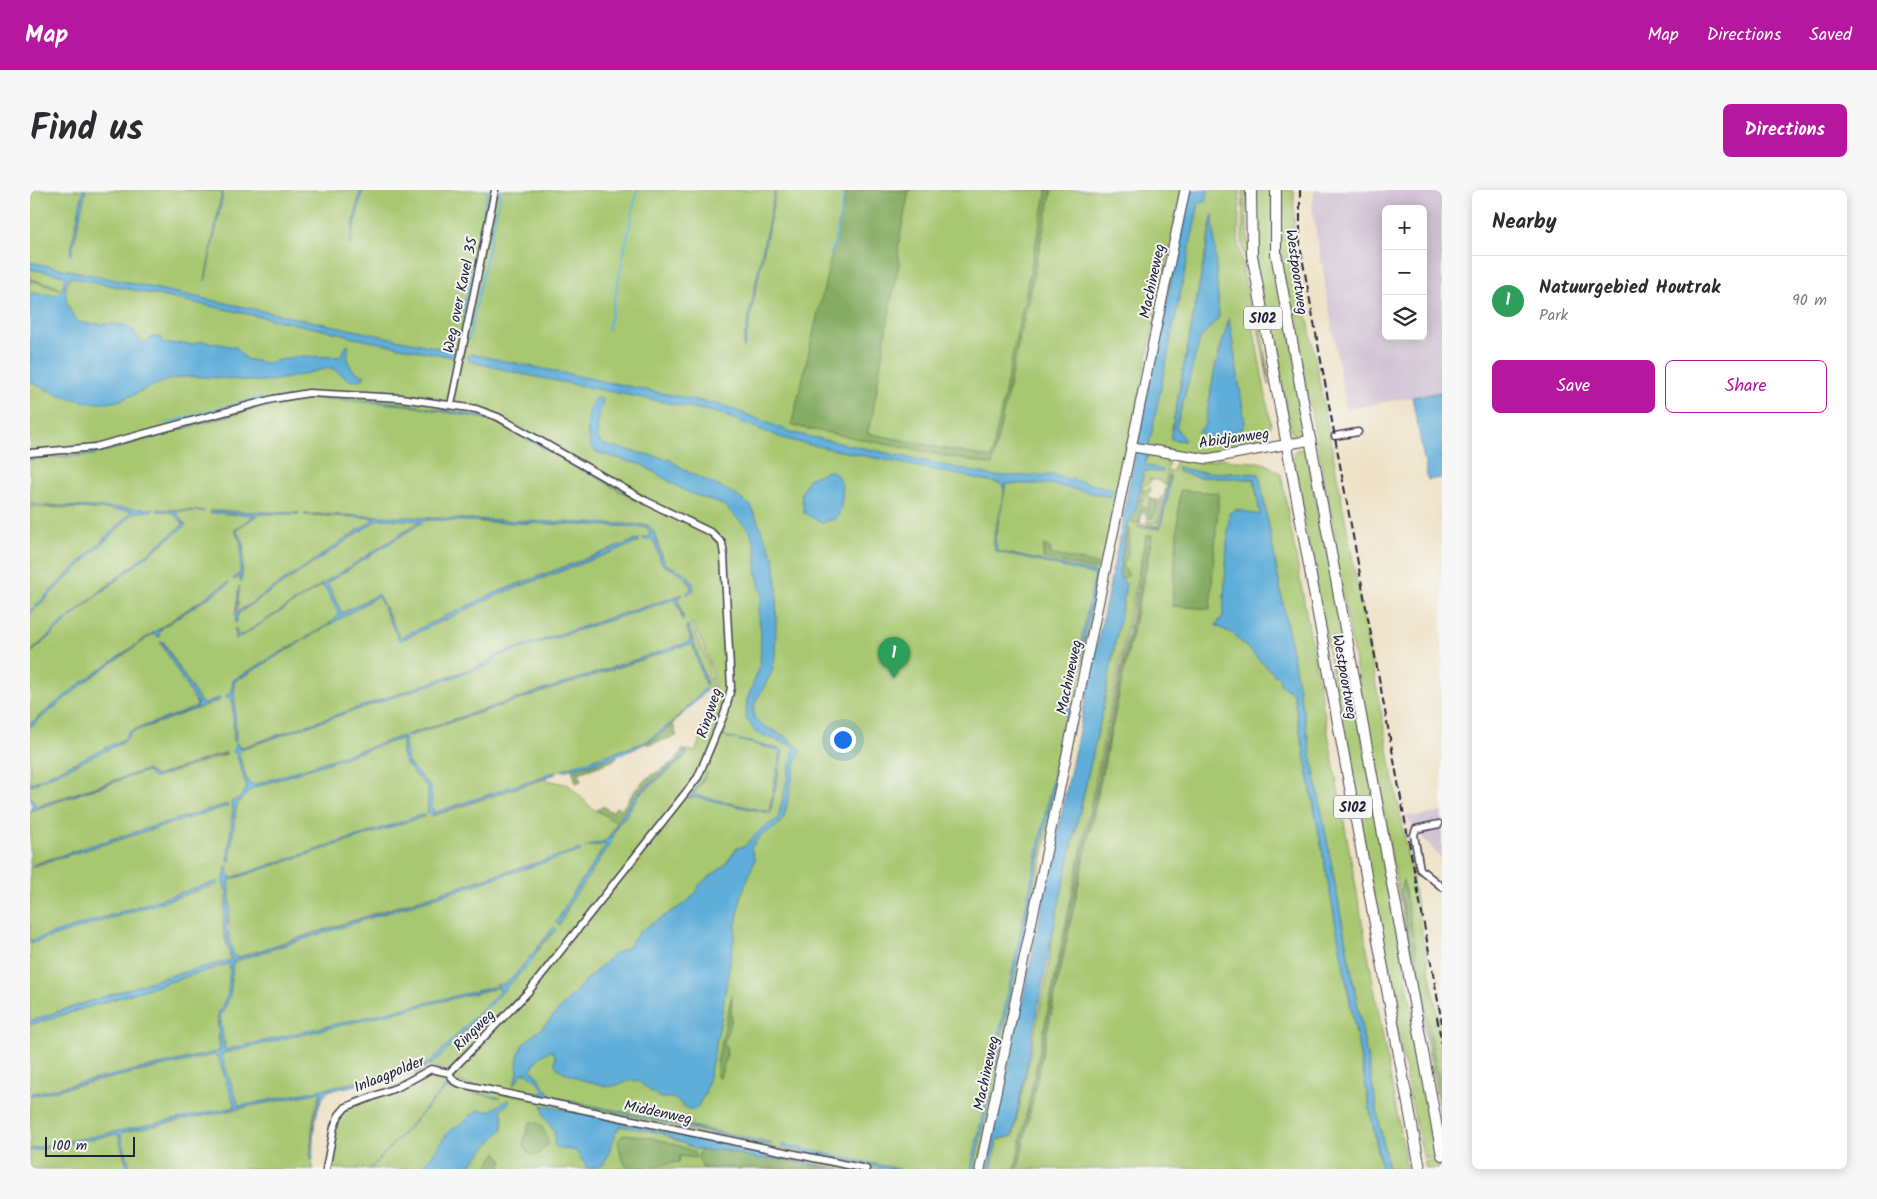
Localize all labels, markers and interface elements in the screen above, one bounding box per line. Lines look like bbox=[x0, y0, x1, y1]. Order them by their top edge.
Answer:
text: Map bbox=[25, 16, 68, 55]
text: Map bbox=[1647, 21, 1679, 50]
text: Directions bbox=[1707, 21, 1781, 50]
text: Saved bbox=[1809, 21, 1852, 50]
text: Find us bbox=[30, 102, 143, 158]
button: Directions bbox=[1723, 104, 1847, 157]
map controls bbox=[1382, 205, 1427, 340]
button: + bbox=[1382, 205, 1427, 250]
text: Nearby bbox=[1492, 206, 1557, 239]
street label: Westpoortweg bbox=[1278, 228, 1314, 316]
street label: Weg over Kavel 35 bbox=[437, 234, 485, 355]
street label: Machineweg bbox=[1133, 242, 1173, 321]
button: − bbox=[1382, 250, 1427, 295]
text: Natuurgebied Houtrak bbox=[1539, 273, 1720, 303]
text: 1 bbox=[1506, 288, 1510, 313]
text: 90 m bbox=[1792, 288, 1827, 313]
button: layers bbox=[1382, 295, 1427, 340]
text: Park bbox=[1539, 303, 1568, 328]
road number: S102 bbox=[1244, 306, 1282, 330]
button: Save bbox=[1492, 360, 1655, 413]
button: Share bbox=[1665, 360, 1827, 413]
street label: Abidjanweg bbox=[1197, 422, 1271, 456]
street label: Westpoortweg bbox=[1325, 633, 1363, 722]
pin: 1 bbox=[878, 637, 910, 678]
street label: Machineweg bbox=[1050, 638, 1090, 717]
street label: Ringweg bbox=[691, 685, 729, 741]
your location bbox=[830, 727, 856, 753]
road number: S102 bbox=[1334, 796, 1372, 818]
street label: Ringweg bbox=[448, 1004, 501, 1057]
street label: Machineweg bbox=[967, 1034, 1007, 1113]
street label: Inlaagpolder bbox=[350, 1049, 429, 1100]
street label: Middenweg bbox=[622, 1094, 694, 1132]
scale bar bbox=[45, 1134, 135, 1157]
text: 100 m bbox=[52, 1135, 87, 1157]

